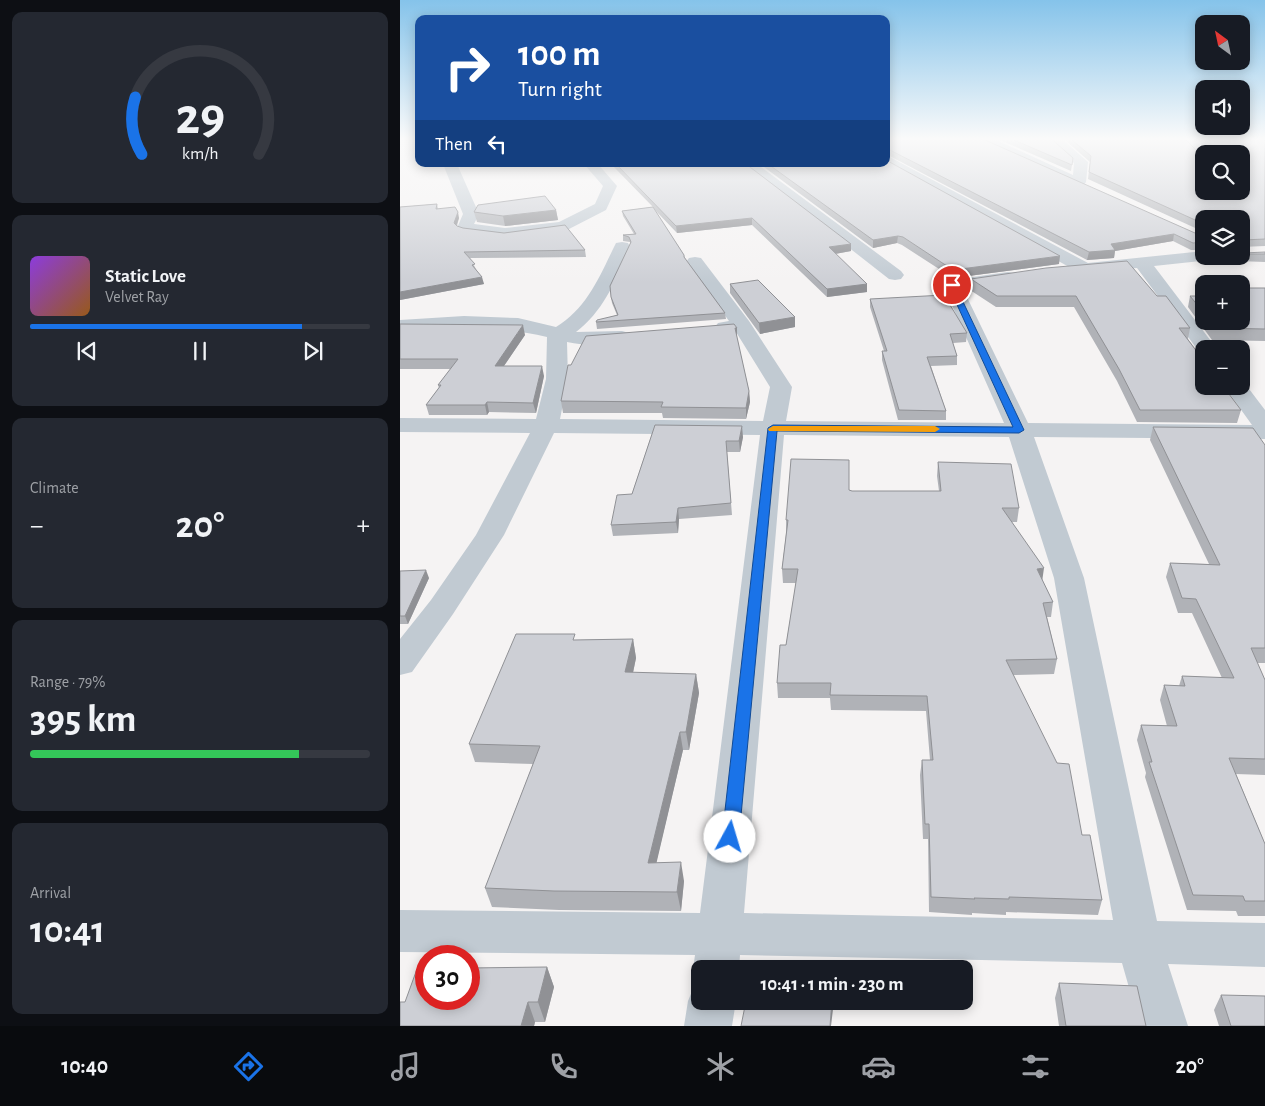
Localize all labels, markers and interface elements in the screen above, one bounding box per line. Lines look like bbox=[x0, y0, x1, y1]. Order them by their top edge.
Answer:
north arrow bbox=[1195, 15, 1250, 70]
map controls bbox=[1195, 15, 1250, 395]
icon: right bbox=[435, 35, 500, 100]
text: 100 m bbox=[518, 37, 601, 72]
text: Turn right bbox=[518, 78, 602, 100]
button: sound bbox=[1195, 80, 1250, 135]
text: 29 bbox=[175, 91, 225, 143]
icon: left bbox=[483, 130, 511, 158]
text: Then bbox=[435, 135, 473, 154]
text: km/h bbox=[182, 145, 218, 163]
button: search bbox=[1195, 145, 1250, 200]
button: layers bbox=[1195, 210, 1250, 265]
pin bbox=[931, 264, 973, 306]
text: Static Love bbox=[105, 267, 186, 286]
icon: arrive bbox=[938, 271, 966, 299]
button: + bbox=[1195, 275, 1250, 330]
text: Velvet Ray bbox=[105, 289, 169, 305]
icon: previous bbox=[73, 337, 101, 365]
icon: pause bbox=[186, 337, 214, 365]
icon: next bbox=[299, 337, 327, 365]
button: − bbox=[1195, 340, 1250, 395]
text: Climate bbox=[30, 480, 79, 496]
text: 20° bbox=[176, 507, 224, 545]
text: − bbox=[30, 512, 43, 540]
text: + bbox=[357, 512, 370, 540]
text: Range · 79% bbox=[30, 674, 106, 690]
text: 395 km bbox=[30, 701, 136, 739]
position arrow bbox=[703, 810, 755, 862]
text: Arrival bbox=[30, 885, 71, 901]
text: 10:41 bbox=[30, 912, 105, 950]
speed limit sign: 30 bbox=[415, 945, 480, 1010]
text: 10:41 · 1 min · 230 m bbox=[761, 975, 903, 994]
icon: directions bbox=[231, 1049, 266, 1084]
icon: music bbox=[388, 1049, 423, 1084]
icon: phone bbox=[546, 1049, 581, 1084]
icon: climate bbox=[703, 1049, 738, 1084]
icon: car bbox=[861, 1049, 896, 1084]
icon: filters bbox=[1018, 1049, 1053, 1084]
text: 10:40 bbox=[61, 1055, 108, 1077]
text: 20° bbox=[1175, 1055, 1204, 1077]

